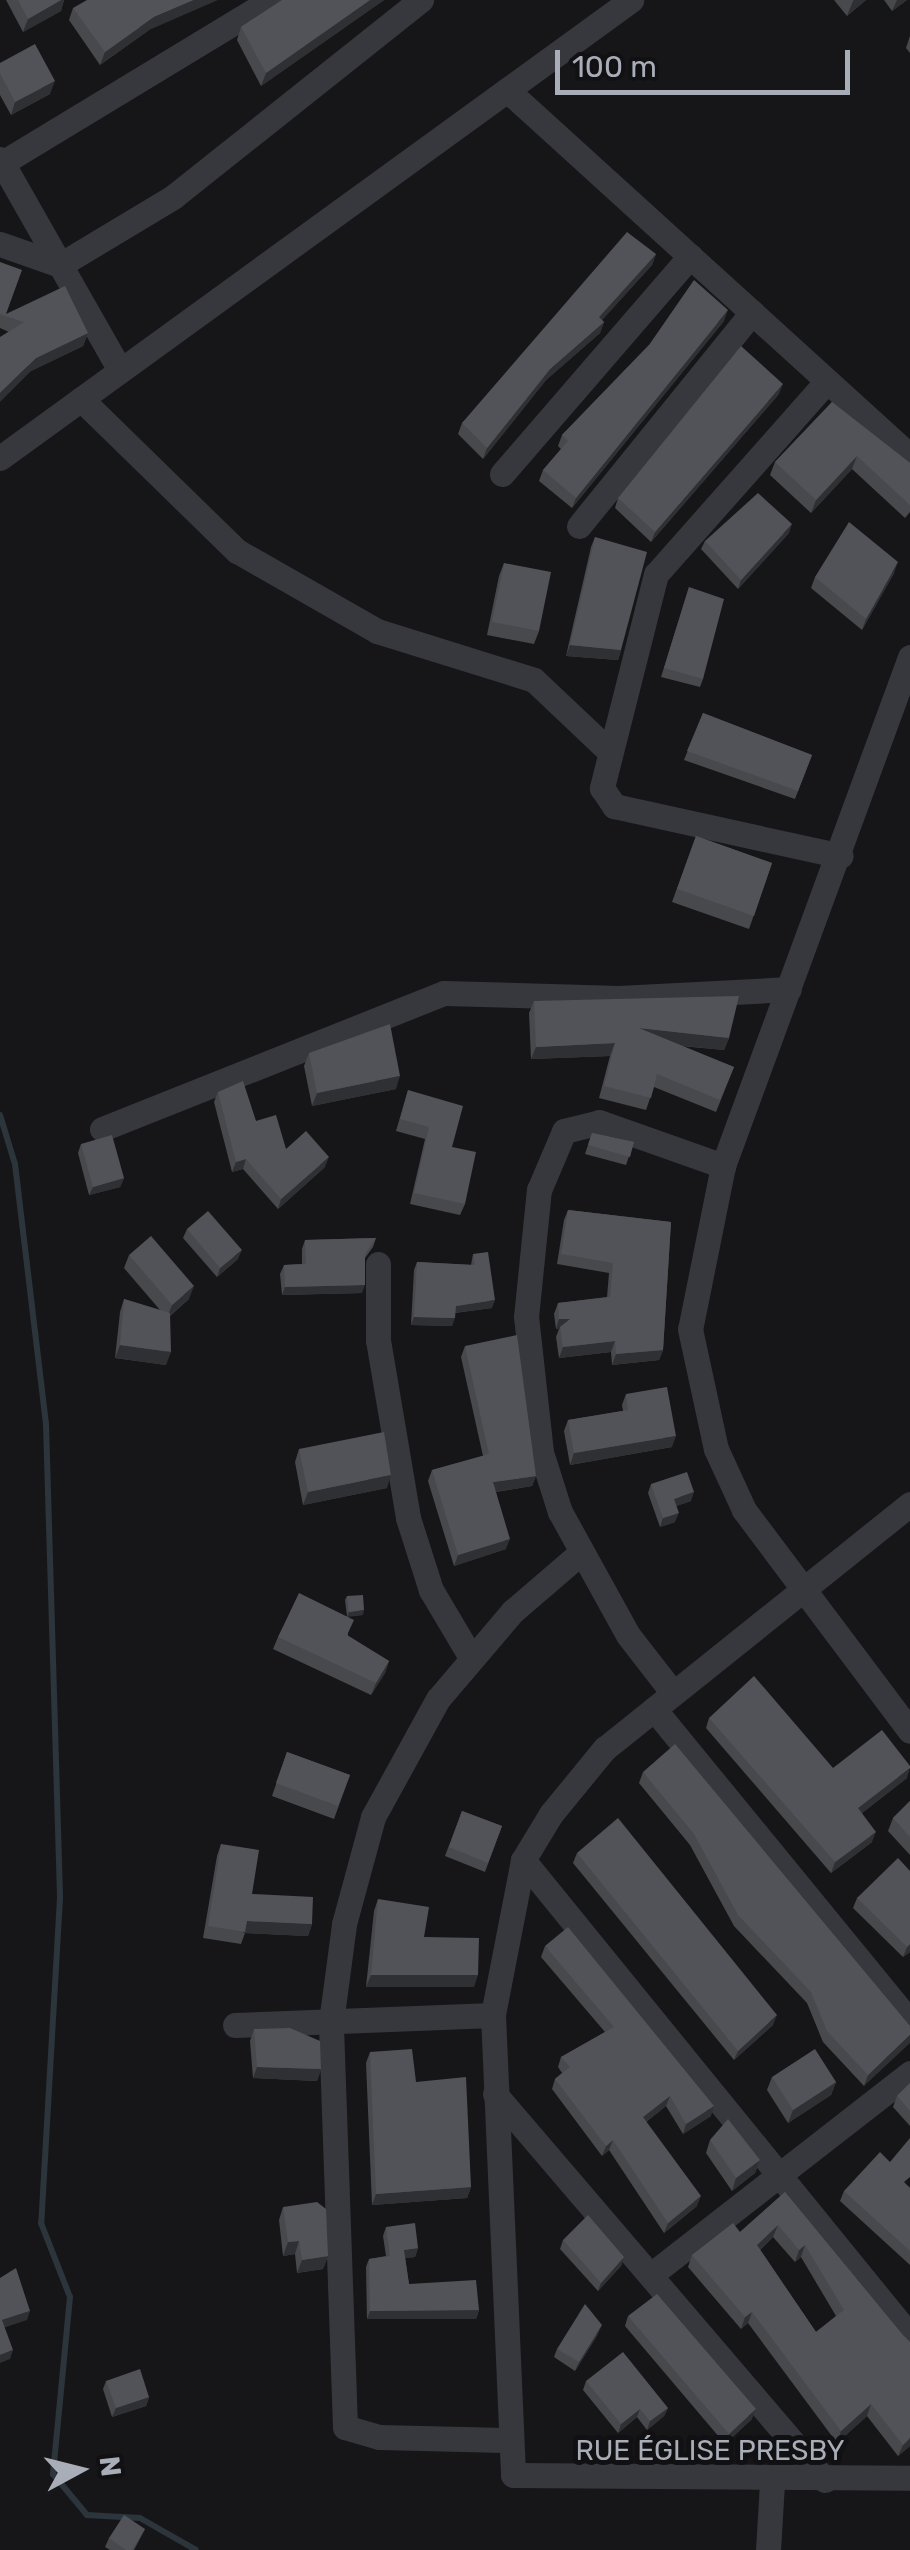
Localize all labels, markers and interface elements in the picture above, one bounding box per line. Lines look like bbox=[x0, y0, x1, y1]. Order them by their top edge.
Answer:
scale bar bbox=[560, 30, 855, 92]
text: 100 m bbox=[572, 49, 657, 85]
north arrow bbox=[30, 2420, 130, 2520]
street label: RUE ÉGLISE PRESBY bbox=[575, 2434, 845, 2468]
text: N bbox=[93, 2454, 128, 2478]

